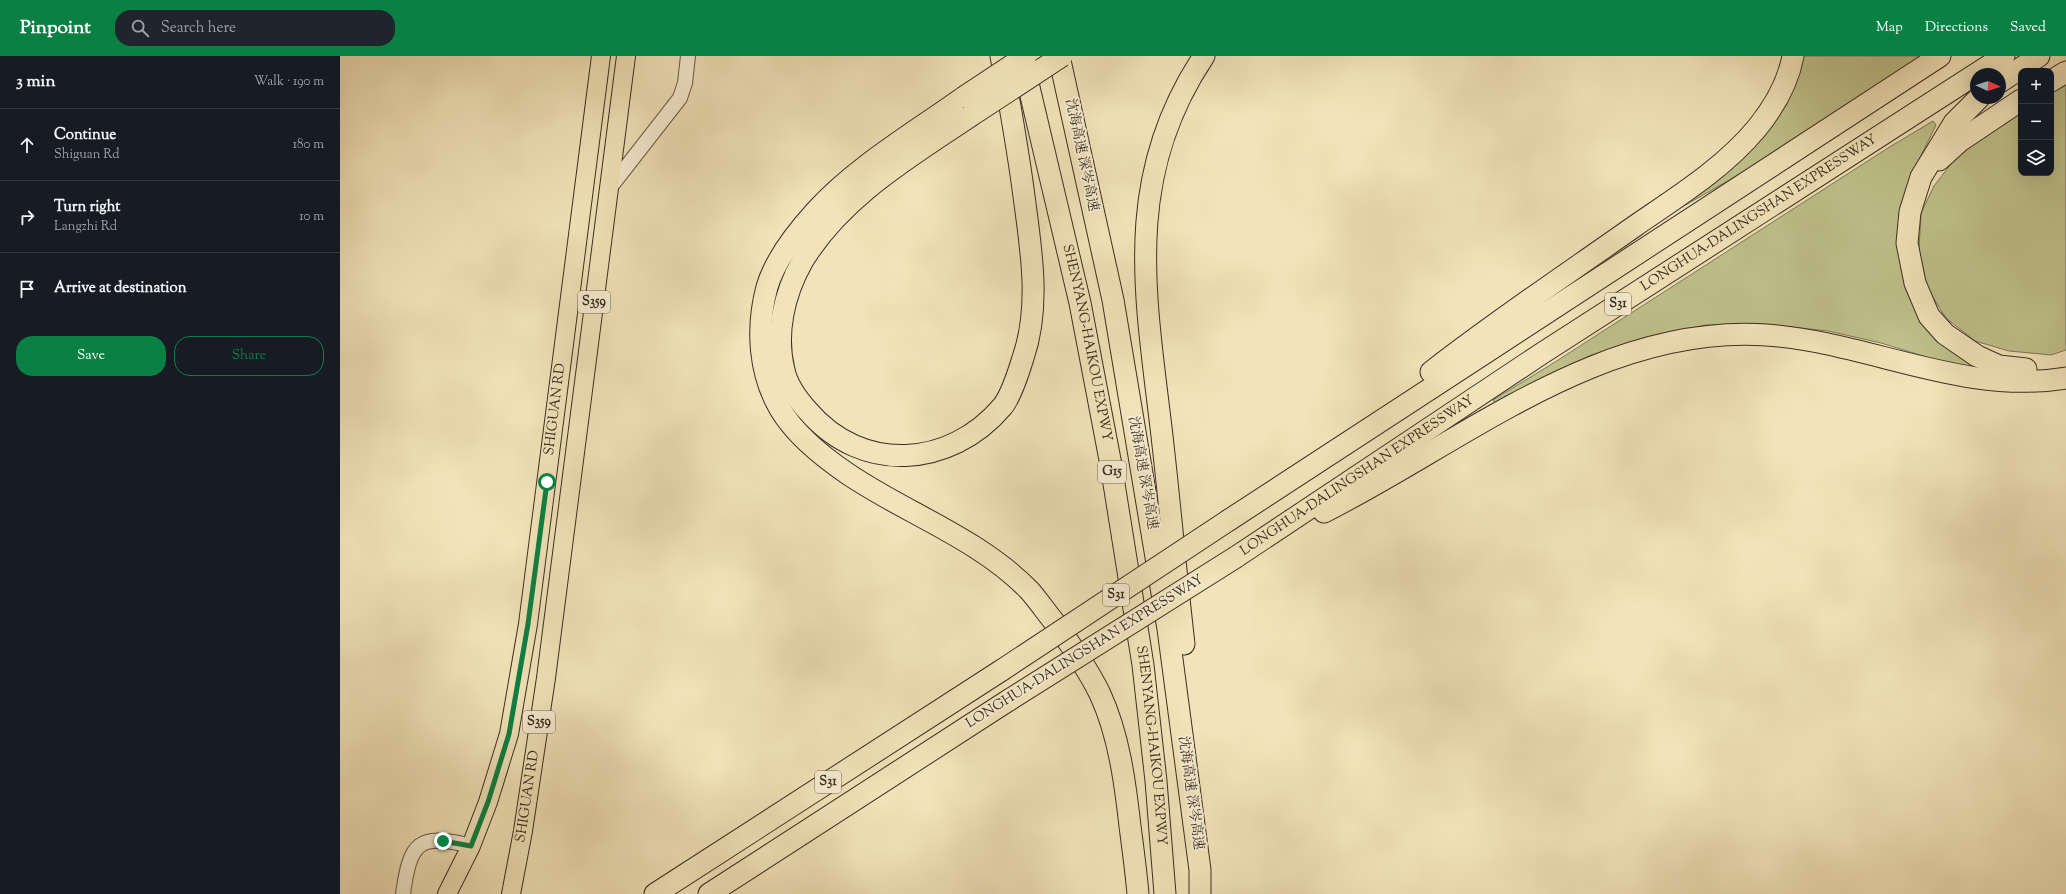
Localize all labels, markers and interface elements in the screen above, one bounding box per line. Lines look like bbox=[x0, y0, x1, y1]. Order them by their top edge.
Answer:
search box bbox=[115, 10, 395, 46]
text: Pinpoint bbox=[20, 15, 91, 42]
icon: search bbox=[129, 17, 151, 39]
text: Search here bbox=[161, 18, 236, 39]
text: Map bbox=[1876, 18, 1903, 38]
text: Directions bbox=[1925, 18, 1988, 38]
text: Saved bbox=[2010, 18, 2046, 38]
north arrow bbox=[1970, 68, 2006, 104]
map controls bbox=[2018, 68, 2054, 176]
button: + bbox=[2018, 68, 2054, 104]
text: 3 min bbox=[16, 70, 55, 94]
text: Walk · 190 m bbox=[254, 73, 324, 91]
street label: 沈海高速 深岑高速 bbox=[1059, 97, 1103, 213]
button: − bbox=[2018, 104, 2054, 140]
text: Continue bbox=[54, 125, 116, 146]
street label: LONGHUA-DALINGSHAN EXPRESSWAY bbox=[1637, 130, 1881, 297]
icon: ahead bbox=[16, 134, 38, 156]
text: 180 m bbox=[293, 136, 324, 154]
button: layers bbox=[2018, 140, 2054, 176]
text: Shiguan Rd bbox=[54, 146, 120, 164]
text: Turn right bbox=[54, 197, 120, 218]
icon: right bbox=[16, 206, 38, 228]
text: 10 m bbox=[299, 208, 324, 226]
text: Langzhi Rd bbox=[54, 218, 117, 236]
street label: SHENYANG-HAIKOU EXPWY bbox=[1056, 242, 1116, 443]
icon: arrive bbox=[16, 278, 38, 300]
text: Arrive at destination bbox=[54, 278, 187, 299]
road number: S359 bbox=[578, 291, 610, 313]
road number: S31 bbox=[1605, 293, 1631, 315]
button: Save bbox=[16, 336, 166, 376]
button: Share bbox=[174, 336, 324, 376]
street label: SHIGUAN RD bbox=[540, 362, 571, 457]
street label: LONGHUA-DALINGSHAN EXPRESSWAY bbox=[1237, 391, 1478, 561]
street label: 沈海高速 深岑高速 bbox=[1122, 415, 1162, 531]
road number: G15 bbox=[1098, 461, 1126, 483]
route start bbox=[538, 473, 556, 491]
street label: LONGHUA-DALINGSHAN EXPRESSWAY bbox=[962, 570, 1208, 734]
road number: S31 bbox=[1103, 584, 1129, 606]
street label: SHENYANG-HAIKOU EXPWY bbox=[1130, 644, 1171, 846]
road number: S359 bbox=[523, 711, 555, 733]
street label: 沈海高速 深岑高速 bbox=[1172, 735, 1208, 851]
street label: SHIGUAN RD bbox=[511, 749, 545, 844]
road number: S31 bbox=[815, 771, 841, 793]
route end bbox=[434, 832, 452, 850]

